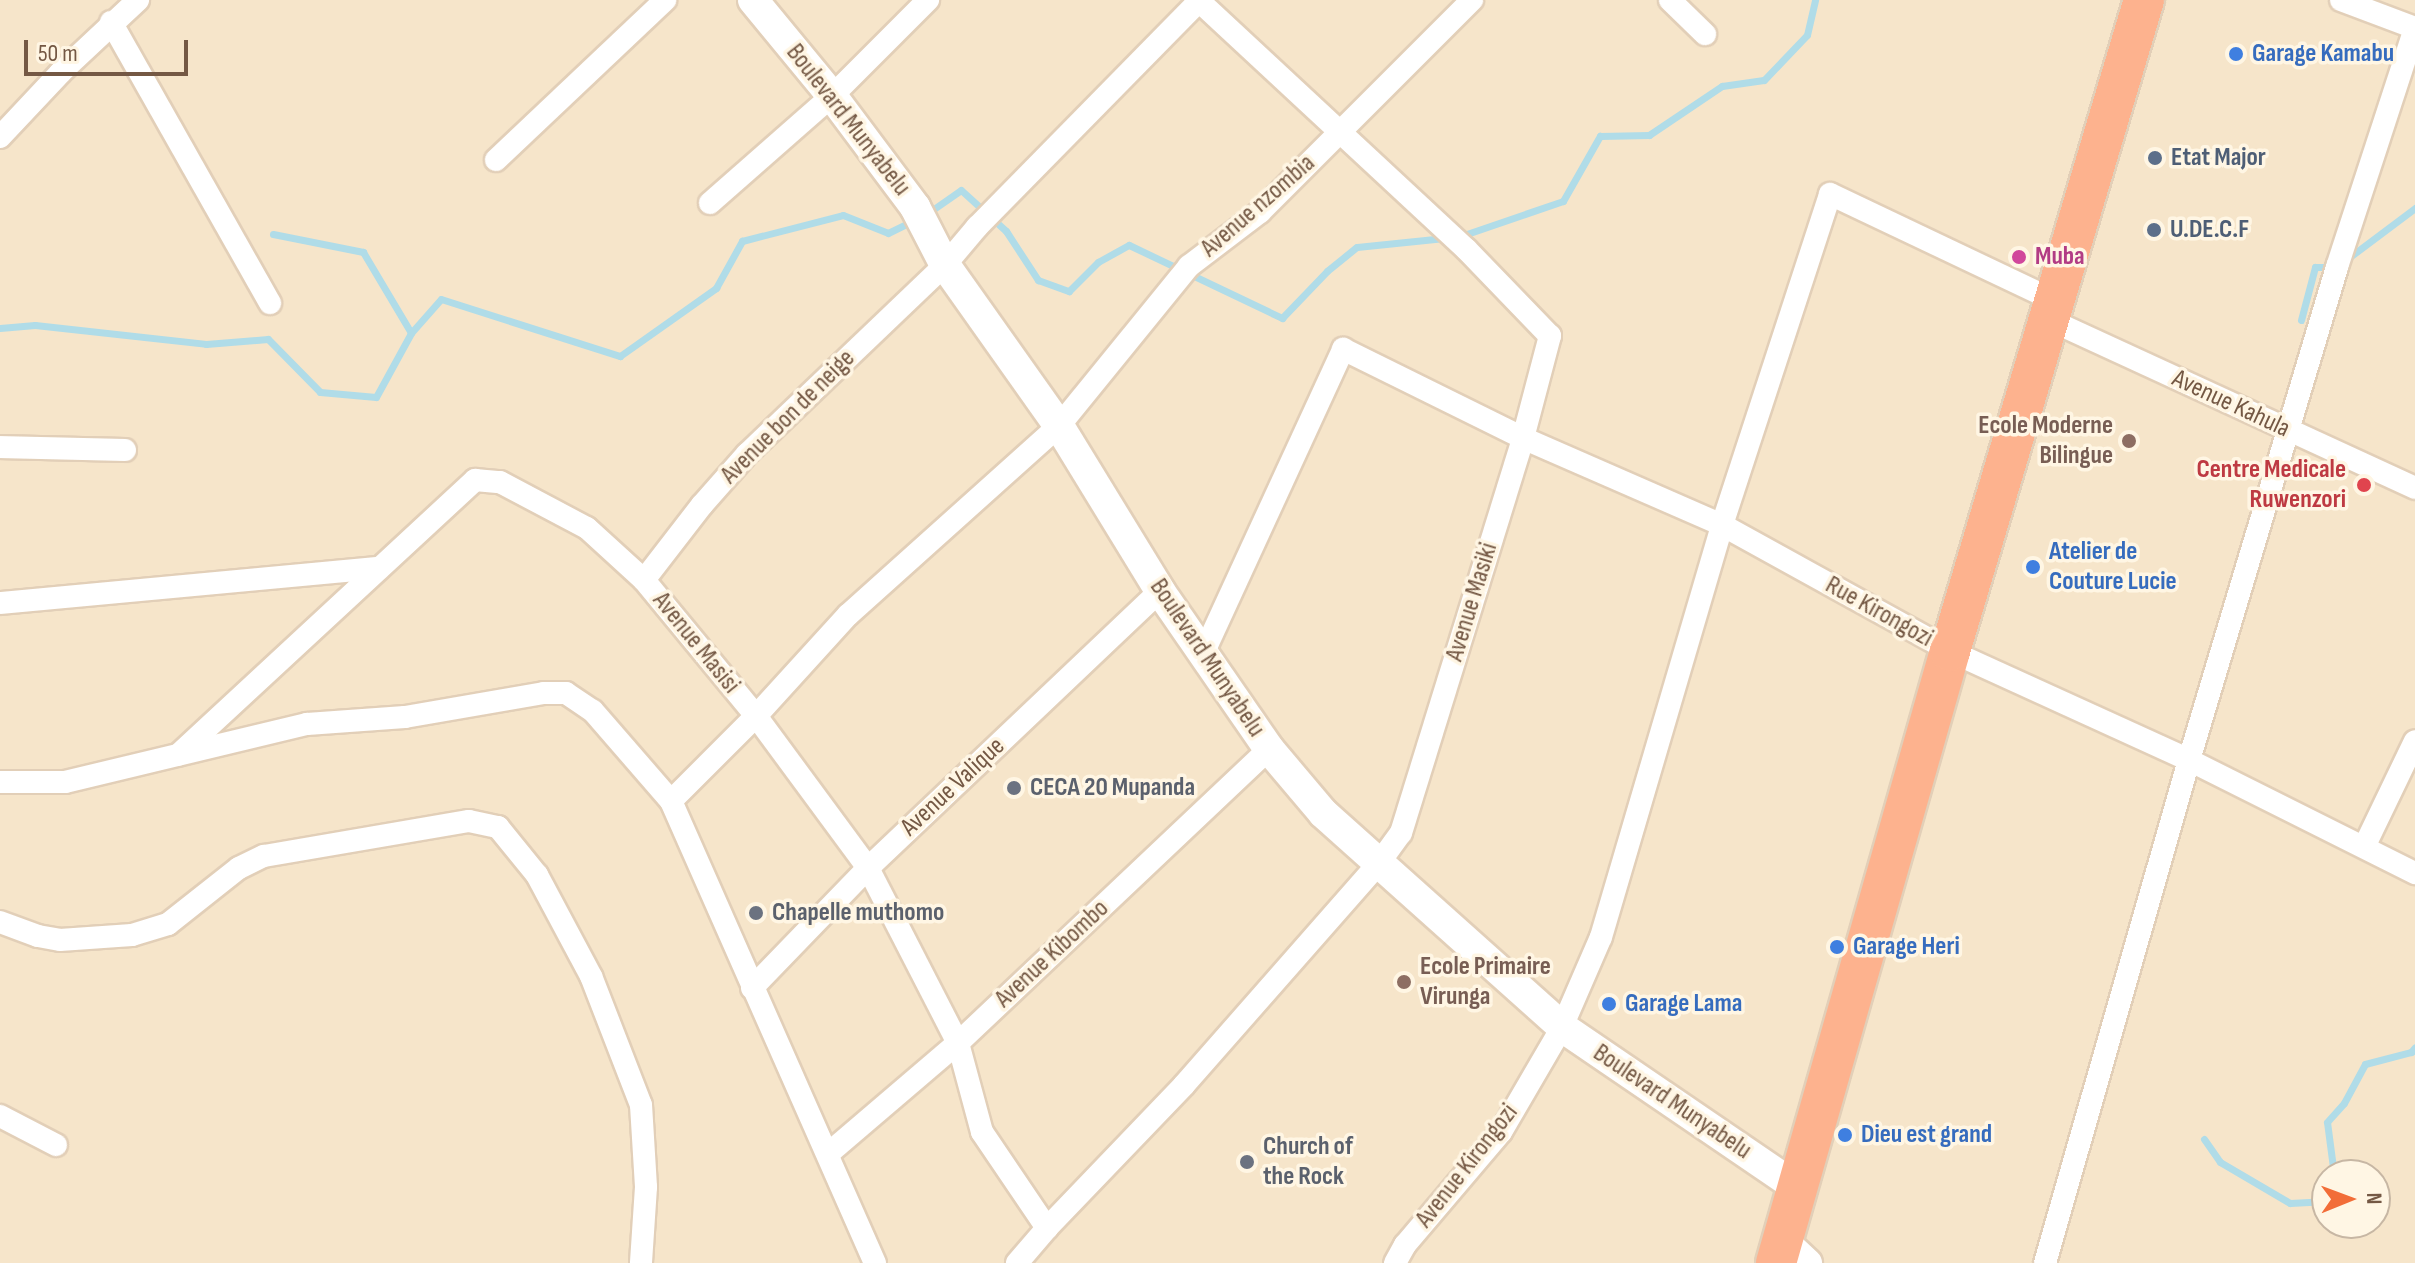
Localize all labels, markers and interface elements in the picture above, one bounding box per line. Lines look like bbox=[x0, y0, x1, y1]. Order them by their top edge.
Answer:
scale bar bbox=[28, 24, 192, 74]
street label: Boulevard Munyabelu bbox=[779, 38, 917, 202]
place label: Garage Kamabu bbox=[2252, 38, 2394, 70]
text: 50 m bbox=[38, 39, 78, 68]
marker: Garage Kamabu bbox=[2227, 45, 2245, 63]
place label: Etat Major bbox=[2171, 142, 2266, 174]
street label: Avenue nzombia bbox=[1195, 148, 1321, 264]
marker: Etat Major bbox=[2146, 149, 2164, 167]
place label: U.DE.C.F bbox=[2170, 214, 2249, 246]
marker: U.DE.C.F bbox=[2145, 221, 2163, 239]
place label: Muba bbox=[2035, 241, 2085, 273]
marker: Muba bbox=[2010, 248, 2028, 266]
street label: Avenue bon de neige bbox=[714, 343, 862, 491]
street label: Avenue Kahula bbox=[2167, 363, 2295, 445]
place label: Ecole Moderne Bilingue bbox=[1978, 410, 2113, 472]
marker: Ecole Moderne Bilingue bbox=[2120, 432, 2138, 450]
place label: Centre Medicale Ruwenzori bbox=[2197, 454, 2346, 516]
marker: Centre Medicale Ruwenzori bbox=[2353, 474, 2375, 496]
place label: Atelier de Couture Lucie bbox=[2049, 536, 2177, 598]
street label: Avenue Masiki bbox=[1439, 539, 1505, 665]
marker: Atelier de Couture Lucie bbox=[2024, 558, 2042, 576]
street label: Rue Kirongozi bbox=[1820, 570, 1938, 654]
street label: Boulevard Munyabelu bbox=[1143, 573, 1271, 743]
street label: Avenue Masisi bbox=[646, 586, 746, 700]
street label: Avenue Valique bbox=[894, 731, 1012, 843]
place label: CECA 20 Mupanda bbox=[1030, 772, 1195, 804]
marker: CECA 20 Mupanda bbox=[1005, 779, 1023, 797]
street label: Avenue Kibombo bbox=[989, 893, 1115, 1015]
place label: Chapelle muthomo bbox=[772, 897, 944, 929]
marker: Chapelle muthomo bbox=[747, 904, 765, 922]
place label: Garage Heri bbox=[1853, 931, 1960, 963]
marker: Garage Heri bbox=[1828, 938, 1846, 956]
place label: Ecole Primaire Virunga bbox=[1420, 951, 1551, 1012]
marker: Ecole Primaire Virunga bbox=[1395, 973, 1413, 991]
place label: Garage Lama bbox=[1625, 988, 1742, 1020]
marker: Garage Lama bbox=[1600, 995, 1618, 1013]
street label: Boulevard Munyabelu bbox=[1587, 1038, 1757, 1166]
street label: Avenue Kirongozi bbox=[1409, 1098, 1525, 1234]
place label: Dieu est grand bbox=[1861, 1119, 1992, 1151]
marker: Dieu est grand bbox=[1836, 1126, 1854, 1144]
place label: Church of the Rock bbox=[1263, 1131, 1353, 1192]
marker: Church of the Rock bbox=[1238, 1153, 1256, 1171]
north arrow bbox=[2311, 1159, 2391, 1239]
text: N bbox=[2360, 1192, 2387, 1205]

